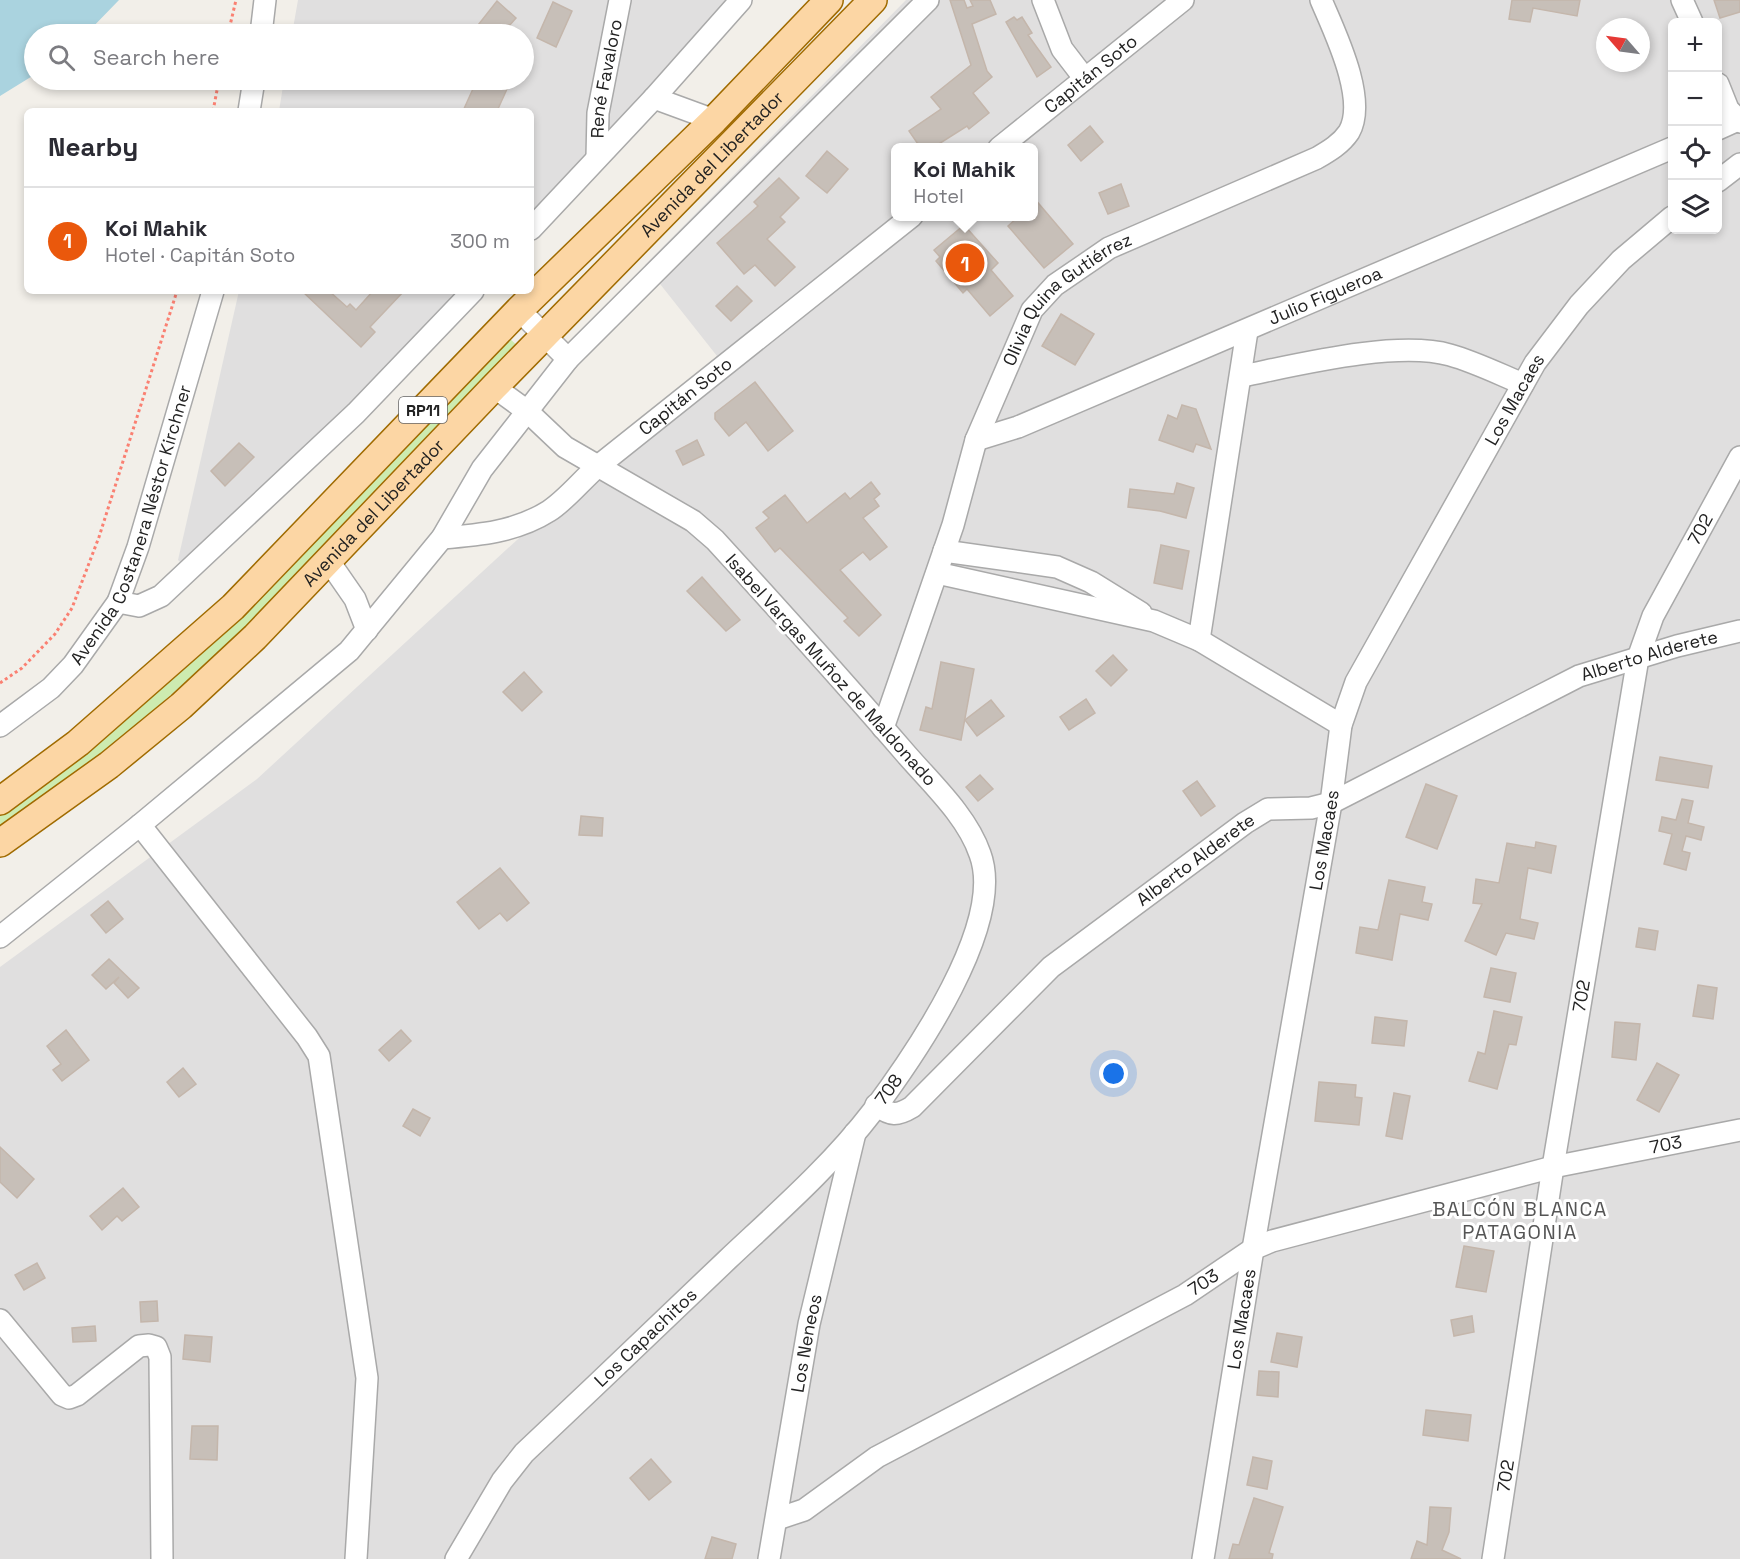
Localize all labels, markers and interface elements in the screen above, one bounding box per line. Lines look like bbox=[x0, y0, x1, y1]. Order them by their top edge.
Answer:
street label: René Favaloro bbox=[585, 17, 627, 139]
north arrow bbox=[1596, 18, 1650, 72]
map controls bbox=[1668, 18, 1722, 234]
button: + bbox=[1668, 18, 1722, 72]
search box bbox=[24, 24, 534, 90]
street label: Capitán Soto bbox=[1039, 29, 1142, 118]
icon: search bbox=[45, 41, 78, 74]
text: Search here bbox=[93, 43, 220, 71]
button: − bbox=[1668, 72, 1722, 126]
street label: Avenida del Libertador bbox=[635, 86, 789, 242]
button: locate bbox=[1668, 126, 1722, 180]
text: Nearby bbox=[48, 130, 138, 164]
popup bbox=[891, 143, 1038, 221]
text: Koi Mahik bbox=[913, 155, 1016, 183]
button: layers bbox=[1668, 180, 1722, 234]
text: Hotel bbox=[913, 183, 964, 209]
text: Koi Mahik bbox=[105, 214, 207, 242]
text: 1 bbox=[63, 228, 72, 254]
text: 300 m bbox=[450, 228, 510, 254]
street label: Olivia Quina Gutiérrez bbox=[997, 228, 1135, 369]
pin: 1 bbox=[946, 240, 984, 286]
text: Hotel · Capitán Soto bbox=[105, 242, 295, 268]
street label: Julio Figueroa bbox=[1265, 261, 1385, 330]
street label: Los Macaes bbox=[1479, 348, 1549, 449]
street label: Capitán Soto bbox=[634, 352, 737, 440]
street label: Avenida Costanera Néstor Kirchner bbox=[65, 382, 196, 669]
road number: RP11 bbox=[399, 397, 447, 423]
street label: Avenida del Libertador bbox=[297, 434, 449, 591]
street label: 702 bbox=[1682, 509, 1718, 549]
street label: Isabel Vargas Muñoz de Maldonado bbox=[721, 549, 942, 791]
street label: Alberto Alderete bbox=[1578, 625, 1720, 686]
street label: Los Macaes bbox=[1304, 788, 1344, 892]
street label: Alberto Alderete bbox=[1132, 808, 1259, 911]
street label: 702 bbox=[1567, 978, 1595, 1014]
your location bbox=[1099, 1059, 1128, 1088]
street label: 708 bbox=[869, 1069, 907, 1109]
street label: 703 bbox=[1648, 1130, 1684, 1159]
district label: BALCÓN BLANCA PATAGONIA bbox=[1432, 1196, 1608, 1245]
street label: 703 bbox=[1183, 1263, 1223, 1301]
street label: Los Macaes bbox=[1222, 1267, 1261, 1371]
street label: Los Capachitos bbox=[589, 1283, 702, 1392]
street label: Los Neneos bbox=[786, 1291, 827, 1394]
street label: 702 bbox=[1491, 1458, 1519, 1494]

